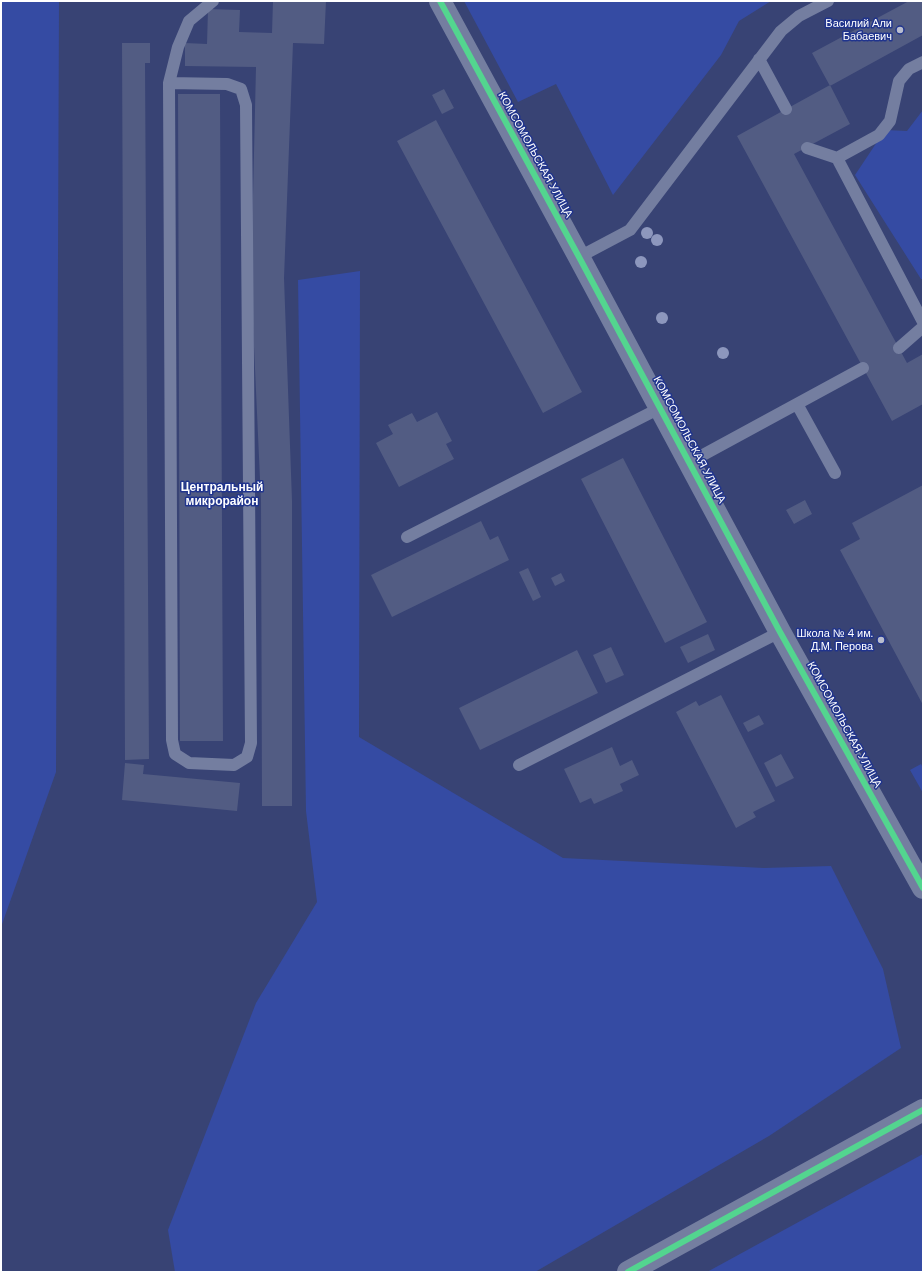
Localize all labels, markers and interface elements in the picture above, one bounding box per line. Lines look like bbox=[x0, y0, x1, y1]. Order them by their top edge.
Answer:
place label: Василий Али Бабаевич bbox=[825, 17, 892, 43]
marker: Василий Али Бабаевич bbox=[895, 25, 905, 35]
street label: КОМСОМОЛЬСКАЯ УЛИЦА bbox=[495, 90, 575, 220]
street label: КОМСОМОЛЬСКАЯ УЛИЦА bbox=[650, 374, 728, 506]
district label: Центральный микрорайон bbox=[181, 481, 263, 509]
place label: Школа № 4 им. Д.М. Перова bbox=[796, 627, 873, 653]
marker: Школа № 4 им. Д.М. Перова bbox=[876, 635, 886, 645]
street label: КОМСОМОЛЬСКАЯ УЛИЦА bbox=[804, 660, 884, 790]

